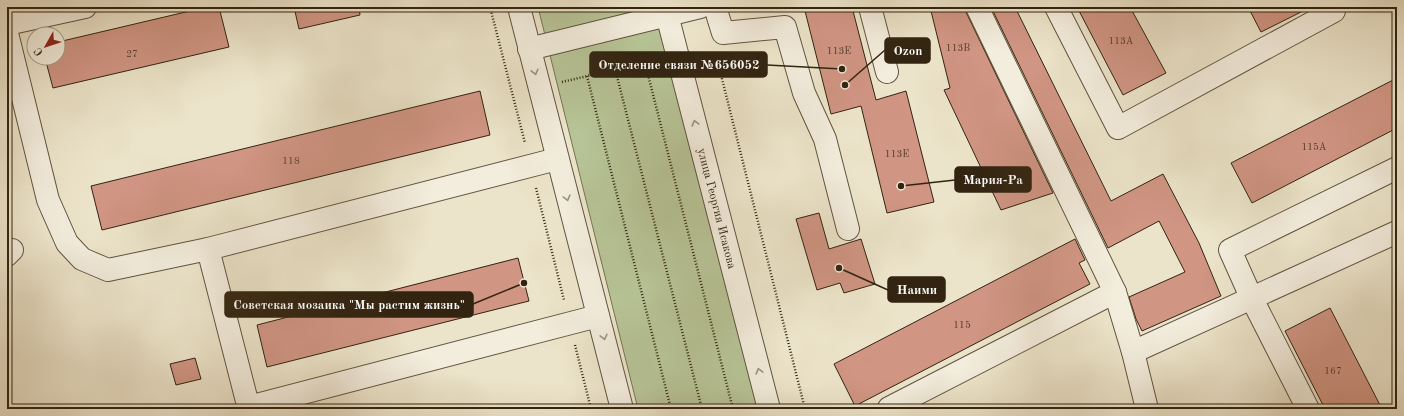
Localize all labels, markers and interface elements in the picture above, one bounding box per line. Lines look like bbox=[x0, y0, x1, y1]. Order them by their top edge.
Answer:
north arrow bbox=[26, 26, 66, 66]
house number: 113А bbox=[1108, 36, 1134, 46]
callout: Ozon bbox=[885, 38, 930, 63]
house number: 113В bbox=[946, 43, 970, 53]
text: С bbox=[33, 45, 46, 58]
text: Ozon bbox=[893, 45, 923, 58]
house number: 113Е bbox=[827, 46, 851, 56]
house number: 27 bbox=[126, 49, 138, 59]
callout: Отделение связи №656052 bbox=[590, 52, 767, 77]
text: Отделение связи №656052 bbox=[598, 59, 760, 72]
one-way arrow bbox=[530, 68, 539, 75]
one-way arrow bbox=[691, 120, 700, 127]
house number: 115А bbox=[1301, 142, 1327, 152]
street label: улица Георгия Исакова bbox=[695, 147, 738, 270]
house number: 113Е bbox=[885, 149, 909, 159]
house number: 118 bbox=[282, 156, 300, 166]
callout: Мария-Ра bbox=[955, 167, 1031, 192]
text: Мария-Ра bbox=[963, 174, 1023, 187]
one-way arrow bbox=[563, 195, 571, 201]
callout: Наими bbox=[888, 277, 945, 302]
text: Наими bbox=[897, 284, 937, 297]
callout: Советская мозаика "Мы растим жизнь" bbox=[225, 292, 473, 317]
text: Советская мозаика "Мы растим жизнь" bbox=[233, 299, 465, 312]
house number: 115 bbox=[953, 320, 971, 330]
one-way arrow bbox=[599, 334, 607, 340]
house number: 167 bbox=[1324, 366, 1342, 376]
one-way arrow bbox=[755, 368, 764, 375]

